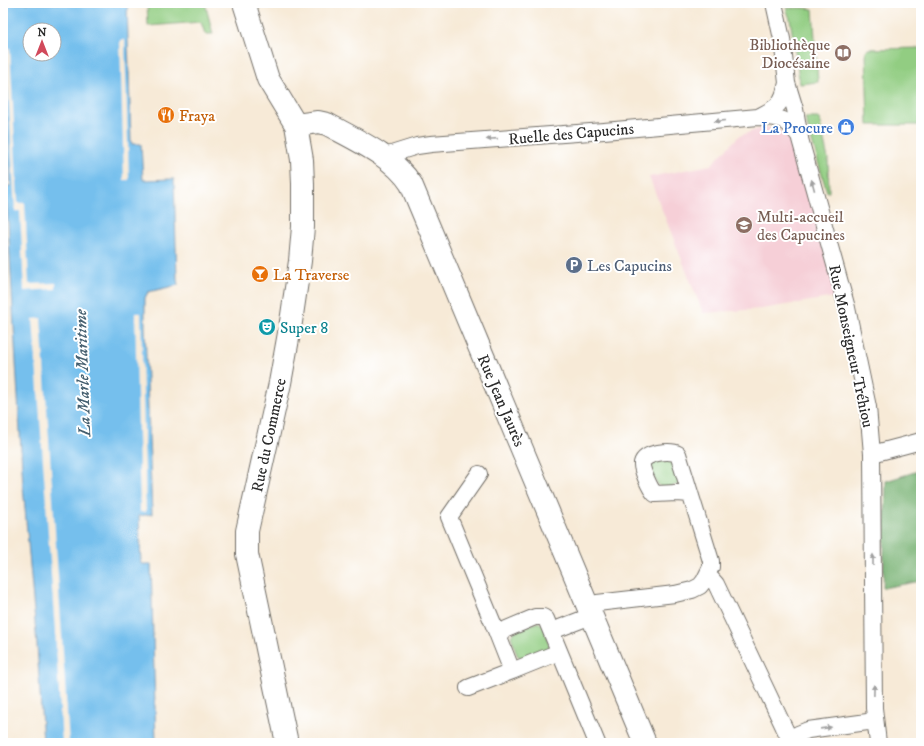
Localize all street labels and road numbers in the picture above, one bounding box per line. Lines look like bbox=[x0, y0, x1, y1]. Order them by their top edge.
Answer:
street label: Ruelle des Capucins bbox=[508, 119, 635, 149]
street label: Rue Monseigneur Tréhiou bbox=[824, 263, 878, 430]
street label: Rue Jean Jaurès bbox=[473, 351, 529, 450]
street label: Rue du Commerce bbox=[247, 376, 291, 494]

